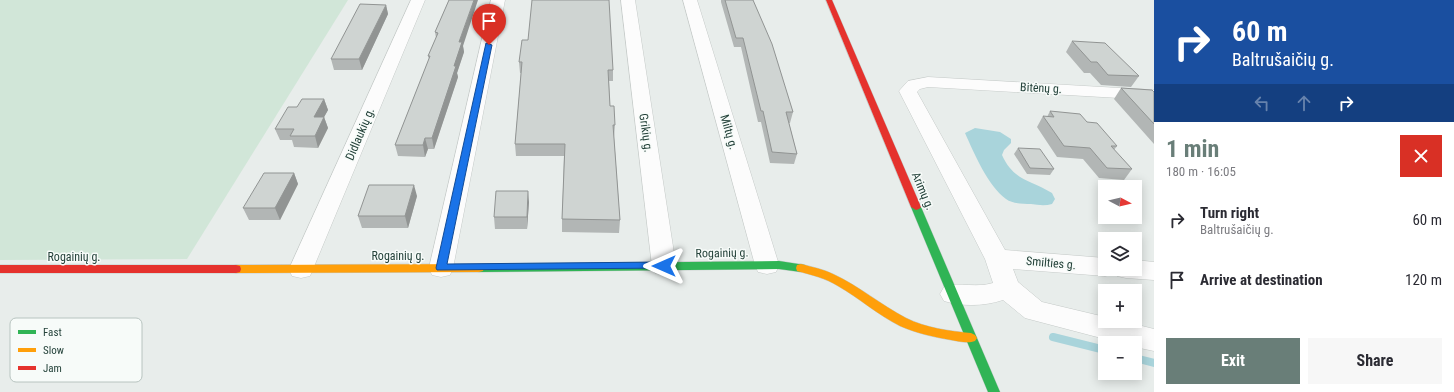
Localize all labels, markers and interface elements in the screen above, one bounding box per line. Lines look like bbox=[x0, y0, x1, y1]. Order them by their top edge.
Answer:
pin bbox=[472, 4, 506, 45]
icon: arrive bbox=[478, 10, 500, 32]
text: 60 m bbox=[1232, 15, 1288, 48]
icon: right bbox=[1166, 16, 1218, 68]
text: Baltrušaičių g. bbox=[1232, 49, 1334, 70]
street label: Bitėnų g. bbox=[1020, 80, 1062, 96]
icon: left bbox=[1251, 92, 1273, 114]
icon: ahead bbox=[1293, 92, 1315, 114]
icon: right bbox=[1335, 92, 1357, 114]
street label: Didlaukių g. bbox=[343, 106, 377, 162]
street label: Grikių g. bbox=[636, 113, 656, 153]
street label: Miltų g. bbox=[717, 113, 741, 151]
text: 1 min bbox=[1166, 135, 1219, 163]
button: close bbox=[1400, 135, 1442, 177]
text: 180 m · 16:05 bbox=[1166, 164, 1236, 179]
street label: Arimų g. bbox=[909, 170, 937, 212]
north arrow bbox=[1098, 180, 1142, 224]
map controls bbox=[1098, 180, 1142, 380]
text: Turn right bbox=[1200, 204, 1259, 222]
icon: right bbox=[1166, 209, 1188, 231]
text: 60 m bbox=[1412, 211, 1442, 229]
text: Baltrušaičių g. bbox=[1200, 222, 1274, 237]
button: layers bbox=[1098, 232, 1142, 276]
position arrow bbox=[643, 245, 685, 287]
street label: Rogainių g. bbox=[695, 246, 749, 260]
street label: Rogainių g. bbox=[371, 249, 425, 263]
street label: Rogainių g. bbox=[47, 250, 101, 264]
street label: Smilties g. bbox=[1025, 254, 1077, 272]
icon: arrive bbox=[1166, 269, 1188, 291]
text: Arrive at destination bbox=[1200, 271, 1323, 289]
text: 120 m bbox=[1405, 271, 1442, 289]
button: + bbox=[1098, 284, 1142, 328]
legend bbox=[10, 318, 142, 382]
text: Fast bbox=[43, 326, 62, 339]
button: − bbox=[1098, 336, 1142, 380]
button: Exit bbox=[1166, 338, 1300, 384]
button: Share bbox=[1308, 338, 1442, 384]
text: Slow bbox=[43, 344, 64, 357]
text: Jam bbox=[43, 362, 62, 375]

